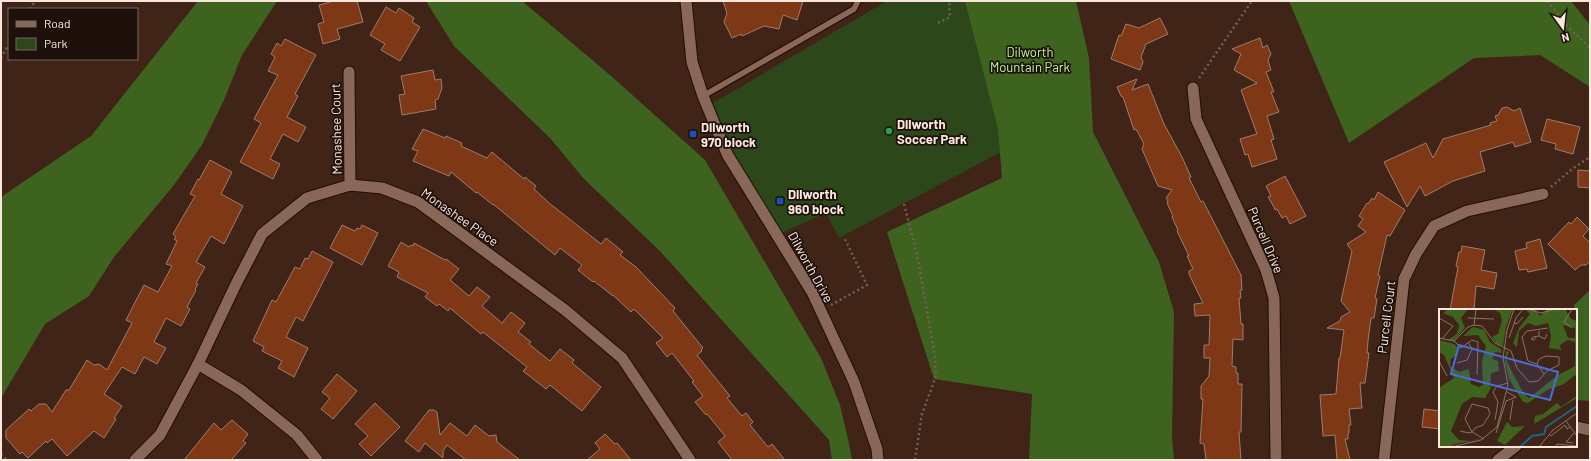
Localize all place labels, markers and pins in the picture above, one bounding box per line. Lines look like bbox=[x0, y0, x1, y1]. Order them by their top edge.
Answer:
place label: Dilworth Soccer Park bbox=[897, 116, 967, 147]
place label: Dilworth 970 block bbox=[701, 119, 756, 150]
marker: Dilworth Soccer Park bbox=[884, 126, 894, 136]
marker: Dilworth 970 block bbox=[688, 129, 698, 139]
place label: Dilworth 960 block bbox=[788, 186, 844, 217]
marker: Dilworth 960 block bbox=[775, 196, 785, 206]

